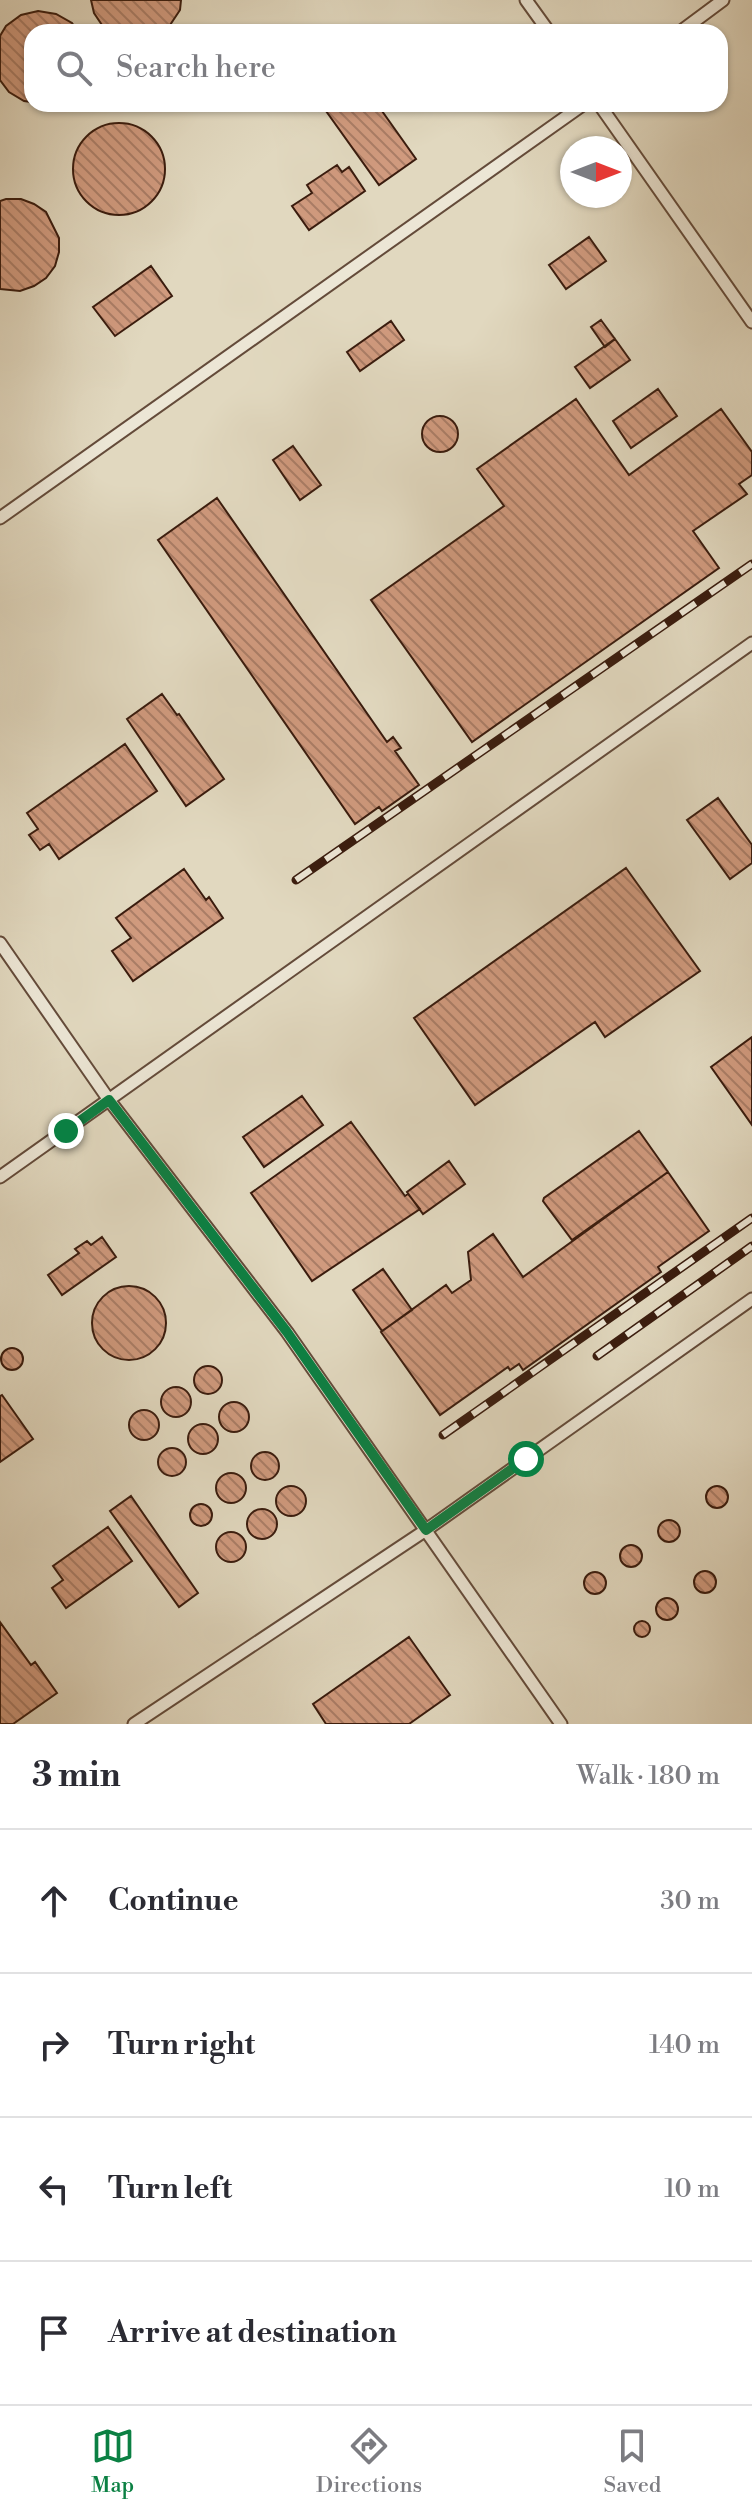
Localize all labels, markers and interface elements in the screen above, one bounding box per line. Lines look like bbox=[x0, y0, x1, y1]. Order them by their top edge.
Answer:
search box bbox=[24, 24, 728, 112]
icon: search bbox=[52, 46, 96, 90]
text: Search here bbox=[116, 49, 276, 87]
north arrow bbox=[560, 136, 632, 208]
route end bbox=[48, 1113, 84, 1149]
route start bbox=[508, 1441, 544, 1477]
text: 3 min bbox=[32, 1755, 121, 1797]
text: Walk · 180 m bbox=[577, 1760, 720, 1792]
icon: ahead bbox=[32, 1879, 76, 1923]
text: Continue bbox=[108, 1882, 239, 1920]
text: 30 m bbox=[660, 1885, 720, 1917]
icon: right bbox=[32, 2023, 76, 2067]
text: Turn right bbox=[108, 2026, 255, 2064]
text: 140 m bbox=[649, 2029, 720, 2061]
icon: left bbox=[32, 2167, 76, 2211]
text: Turn left bbox=[108, 2170, 232, 2208]
text: 10 m bbox=[664, 2173, 720, 2205]
icon: arrive bbox=[32, 2311, 76, 2355]
text: Arrive at destination bbox=[108, 2314, 397, 2352]
tab: Map bbox=[91, 2424, 135, 2499]
tab: Directions bbox=[316, 2424, 422, 2499]
tab: Saved bbox=[604, 2424, 661, 2499]

